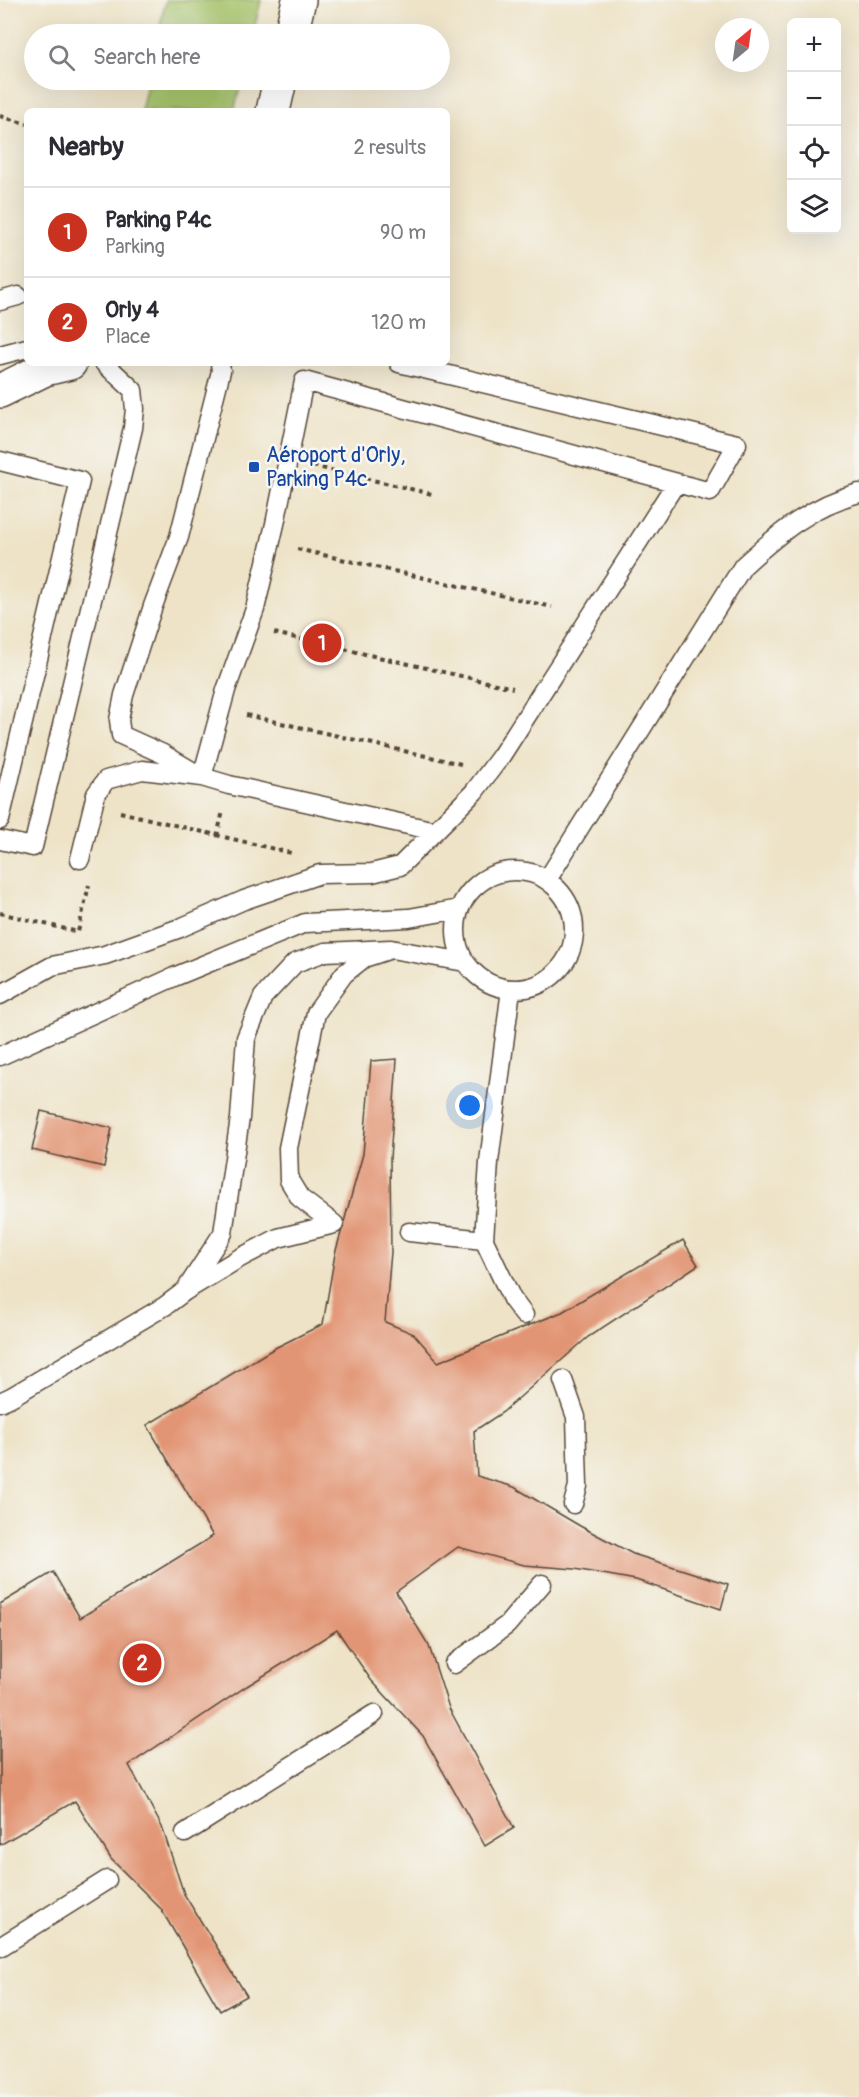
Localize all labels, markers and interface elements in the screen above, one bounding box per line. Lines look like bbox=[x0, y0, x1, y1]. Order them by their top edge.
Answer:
north arrow bbox=[715, 18, 769, 72]
map controls bbox=[787, 18, 841, 234]
button: + bbox=[787, 18, 841, 72]
search box bbox=[24, 24, 450, 90]
icon: search bbox=[45, 41, 78, 74]
text: Search here bbox=[93, 43, 200, 71]
button: − bbox=[787, 72, 841, 126]
button: locate bbox=[787, 126, 841, 180]
text: Nearby bbox=[48, 131, 124, 163]
text: 2 results bbox=[354, 135, 426, 160]
button: layers bbox=[787, 180, 841, 234]
text: Parking P4c bbox=[105, 206, 212, 234]
text: 1 bbox=[64, 220, 71, 245]
text: 90 m bbox=[380, 220, 426, 245]
text: Parking bbox=[105, 234, 165, 259]
text: Orly 4 bbox=[105, 296, 159, 324]
text: 2 bbox=[62, 310, 73, 335]
text: 120 m bbox=[371, 310, 426, 335]
text: Place bbox=[105, 324, 150, 349]
place label: Aéroport d'Orly, Parking P4c bbox=[266, 442, 406, 493]
marker: Aéroport d'Orly, Parking P4c bbox=[247, 460, 261, 474]
pin: 1 bbox=[302, 620, 342, 666]
your location bbox=[455, 1091, 484, 1120]
pin: 2 bbox=[122, 1640, 162, 1686]

